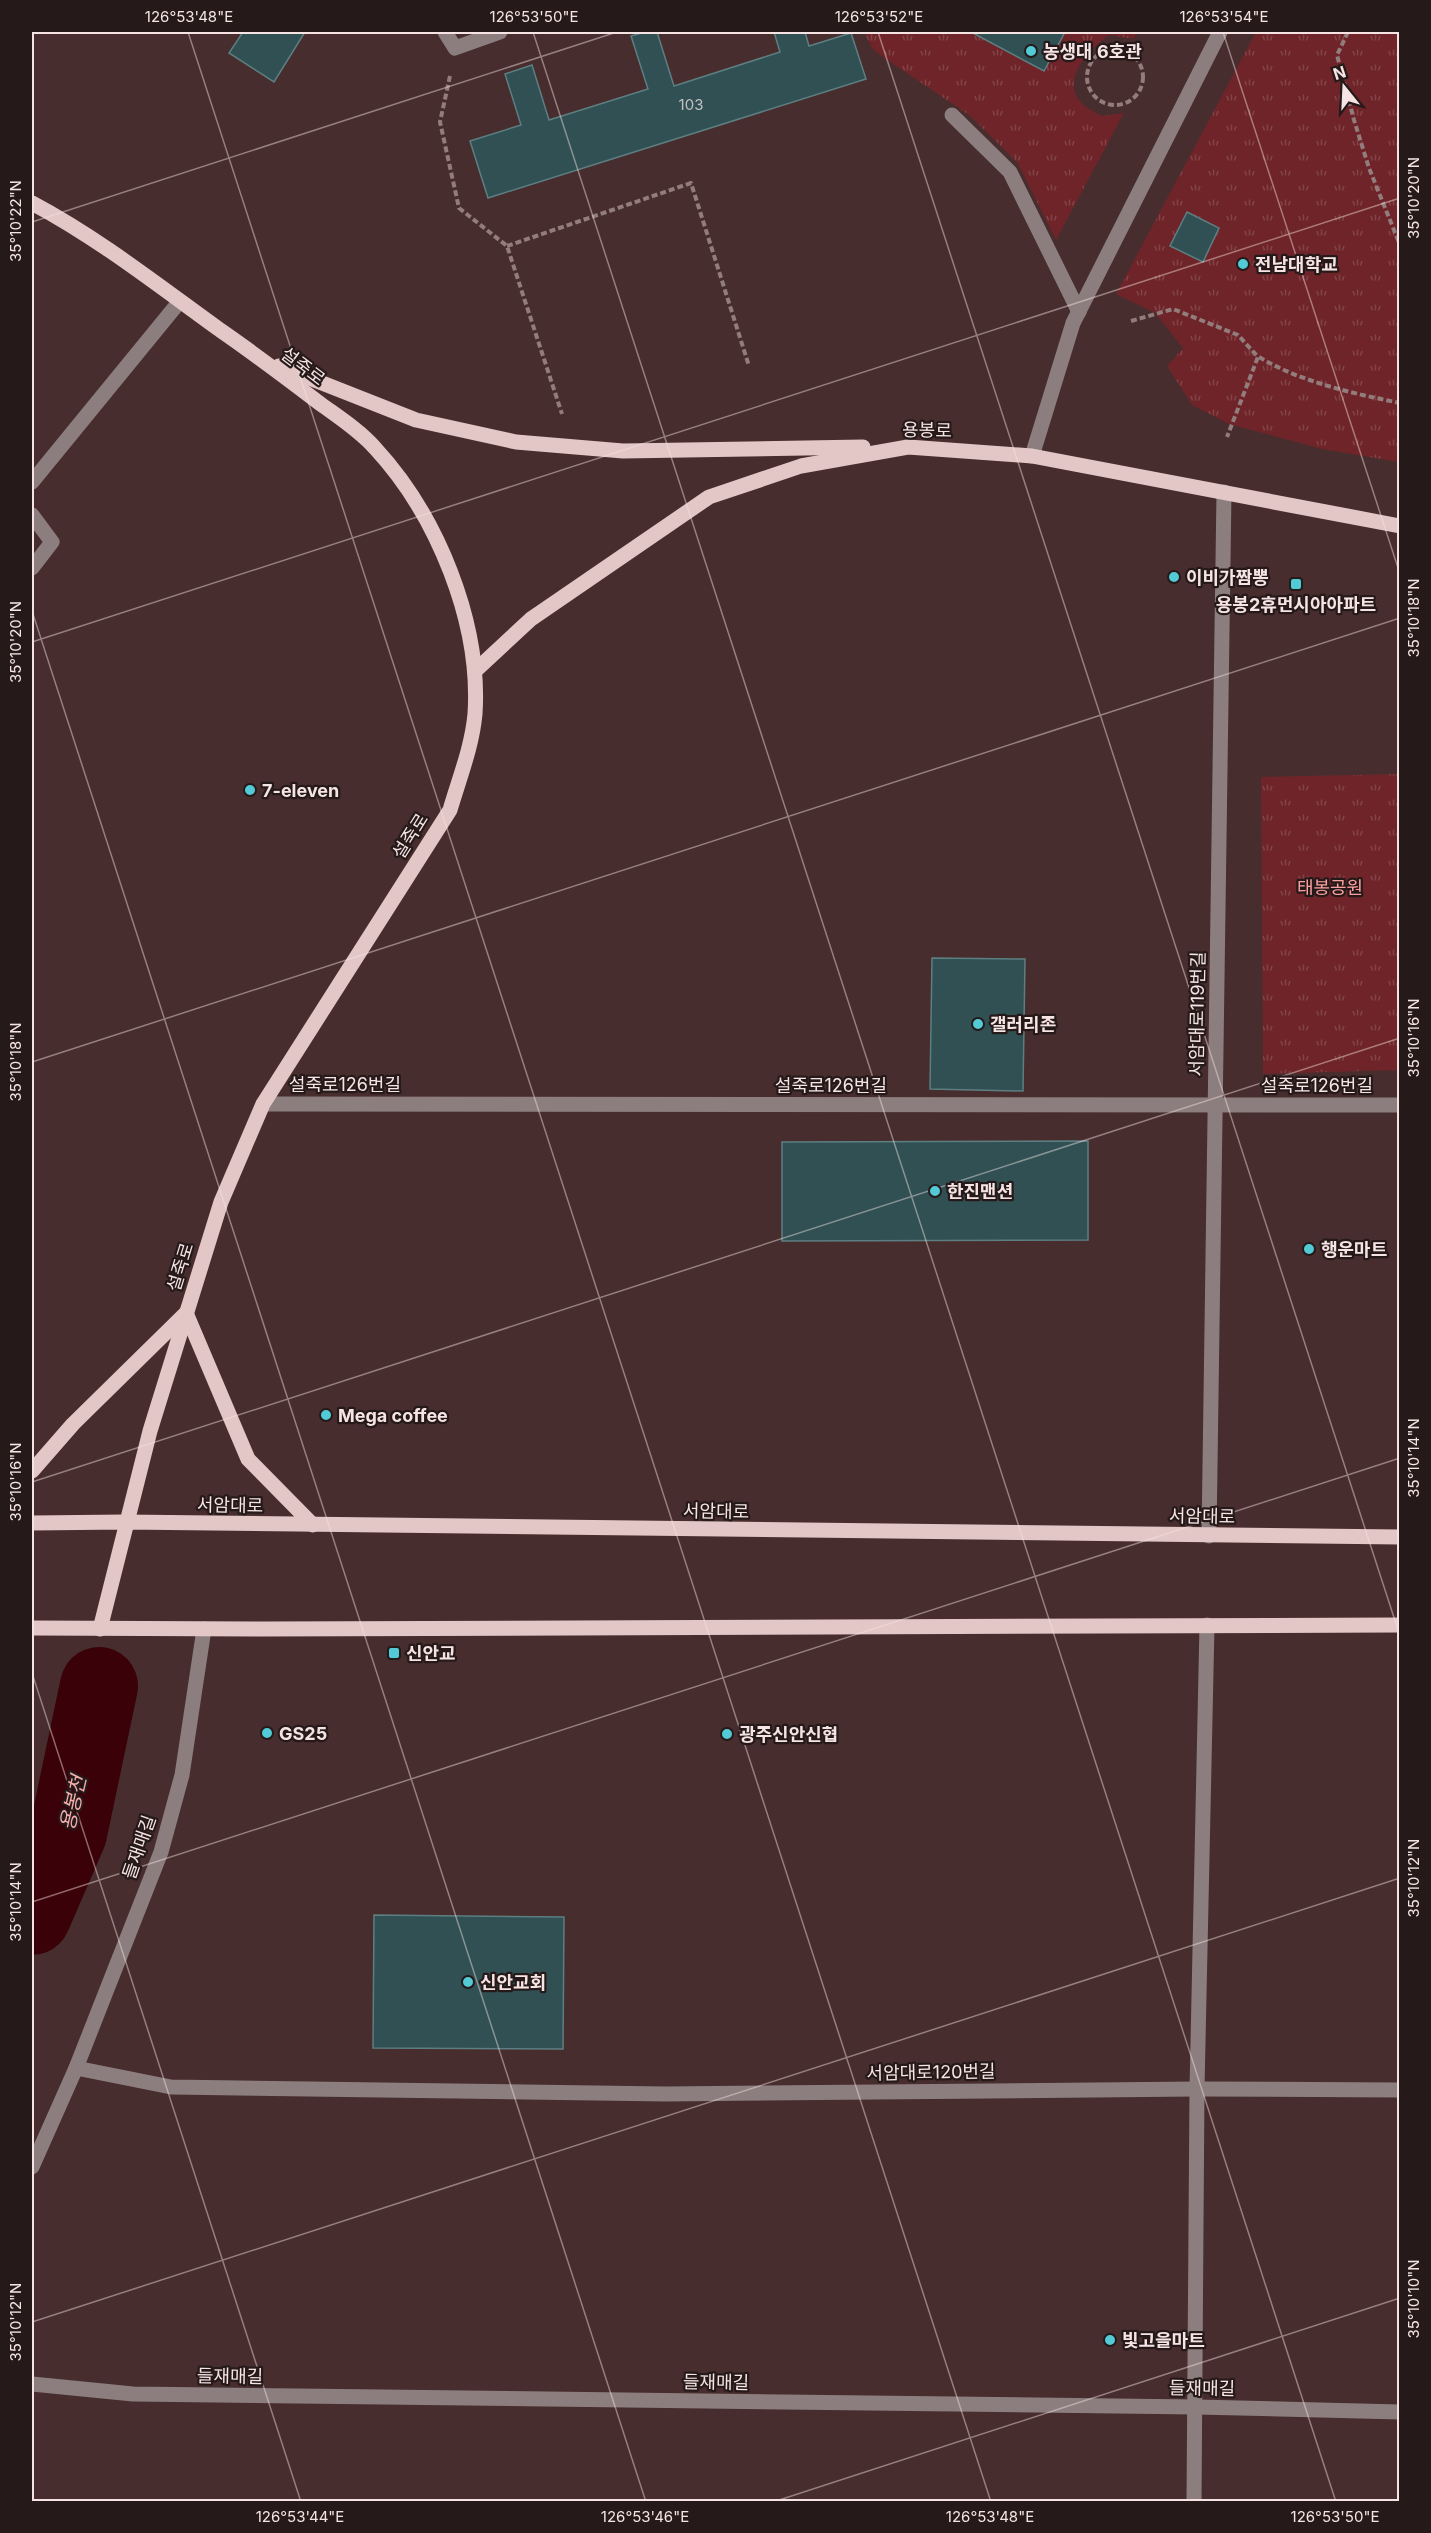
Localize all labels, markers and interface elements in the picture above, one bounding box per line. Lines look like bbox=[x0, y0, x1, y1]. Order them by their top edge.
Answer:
text: 126°53'48"E bbox=[145, 7, 233, 26]
text: 126°53'50"E bbox=[490, 7, 578, 26]
text: 126°53'52"E bbox=[835, 7, 923, 26]
text: 126°53'54"E bbox=[1179, 7, 1269, 26]
place label: 농생대 6호관 bbox=[1043, 41, 1142, 62]
marker: 농생대 6호관 bbox=[1024, 44, 1038, 58]
north arrow bbox=[1314, 57, 1374, 117]
text: N bbox=[1330, 61, 1348, 84]
house number: 103 bbox=[679, 95, 703, 114]
text: 35°10'20"N bbox=[1404, 157, 1423, 239]
text: 35°10'22"N bbox=[6, 180, 25, 262]
place label: 전남대학교 bbox=[1255, 254, 1338, 275]
marker: 전남대학교 bbox=[1236, 257, 1250, 271]
street label: 설죽로 bbox=[277, 343, 329, 389]
street label: 용봉로 bbox=[902, 419, 952, 441]
place label: 이비가짬뽕 bbox=[1186, 567, 1269, 588]
marker: 이비가짬뽕 bbox=[1167, 570, 1181, 584]
marker: 용봉2휴먼시아아파트 bbox=[1289, 577, 1303, 591]
text: 35°10'18"N bbox=[1404, 579, 1423, 657]
place label: 용봉2휴먼시아아파트 bbox=[1216, 594, 1376, 615]
text: 35°10'20"N bbox=[6, 601, 25, 683]
place label: 7-eleven bbox=[262, 780, 339, 801]
marker: 7-eleven bbox=[243, 783, 257, 797]
street label: 설죽로 bbox=[388, 809, 432, 863]
park label: 태봉공원 bbox=[1297, 877, 1363, 898]
street label: 서암대로119번길 bbox=[1185, 951, 1209, 1077]
text: 35°10'16"N bbox=[1404, 999, 1423, 1077]
place label: 갤러리존 bbox=[990, 1014, 1056, 1035]
marker: 갤러리존 bbox=[971, 1017, 985, 1031]
text: 35°10'18"N bbox=[6, 1023, 25, 1101]
street label: 설죽로126번길 bbox=[289, 1074, 401, 1095]
street label: 설죽로126번길 bbox=[775, 1075, 887, 1096]
street label: 설죽로126번길 bbox=[1261, 1075, 1373, 1096]
place label: 한진맨션 bbox=[947, 1181, 1013, 1202]
marker: 한진맨션 bbox=[928, 1184, 942, 1198]
place label: 행운마트 bbox=[1321, 1239, 1387, 1260]
street label: 설죽로 bbox=[163, 1240, 197, 1294]
marker: 행운마트 bbox=[1302, 1242, 1316, 1256]
place label: Mega coffee bbox=[338, 1405, 448, 1426]
marker: Mega coffee bbox=[319, 1408, 333, 1422]
text: 35°10'14"N bbox=[1404, 1418, 1423, 1498]
text: 35°10'16"N bbox=[6, 1443, 25, 1521]
street label: 서암대로 bbox=[197, 1494, 263, 1516]
street label: 서암대로 bbox=[683, 1500, 749, 1522]
street label: 서암대로 bbox=[1169, 1505, 1235, 1527]
place label: 신안교 bbox=[406, 1643, 456, 1664]
marker: 신안교 bbox=[387, 1646, 401, 1660]
place label: GS25 bbox=[279, 1723, 327, 1744]
place label: 광주신안신협 bbox=[739, 1724, 838, 1745]
marker: GS25 bbox=[260, 1726, 274, 1740]
marker: 광주신안신협 bbox=[720, 1727, 734, 1741]
water label: 용봉천 bbox=[55, 1771, 91, 1833]
street label: 들재매길 bbox=[118, 1812, 160, 1882]
text: 35°10'12"N bbox=[1404, 1839, 1423, 1917]
text: 35°10'14"N bbox=[6, 1862, 25, 1942]
place label: 신안교회 bbox=[480, 1972, 546, 1993]
marker: 신안교회 bbox=[461, 1975, 475, 1989]
street label: 서암대로120번길 bbox=[866, 2060, 996, 2084]
text: 35°10'10"N bbox=[1404, 2259, 1423, 2339]
text: 35°10'12"N bbox=[6, 2283, 25, 2361]
place label: 빛고을마트 bbox=[1122, 2330, 1205, 2351]
marker: 빛고을마트 bbox=[1103, 2333, 1117, 2347]
street label: 들재매길 bbox=[197, 2365, 263, 2387]
street label: 들재매길 bbox=[683, 2371, 749, 2393]
street label: 들재매길 bbox=[1169, 2377, 1235, 2399]
text: 126°53'44"E bbox=[256, 2507, 344, 2526]
text: 126°53'46"E bbox=[601, 2507, 689, 2526]
text: 126°53'48"E bbox=[946, 2507, 1034, 2526]
text: 126°53'50"E bbox=[1291, 2507, 1379, 2526]

